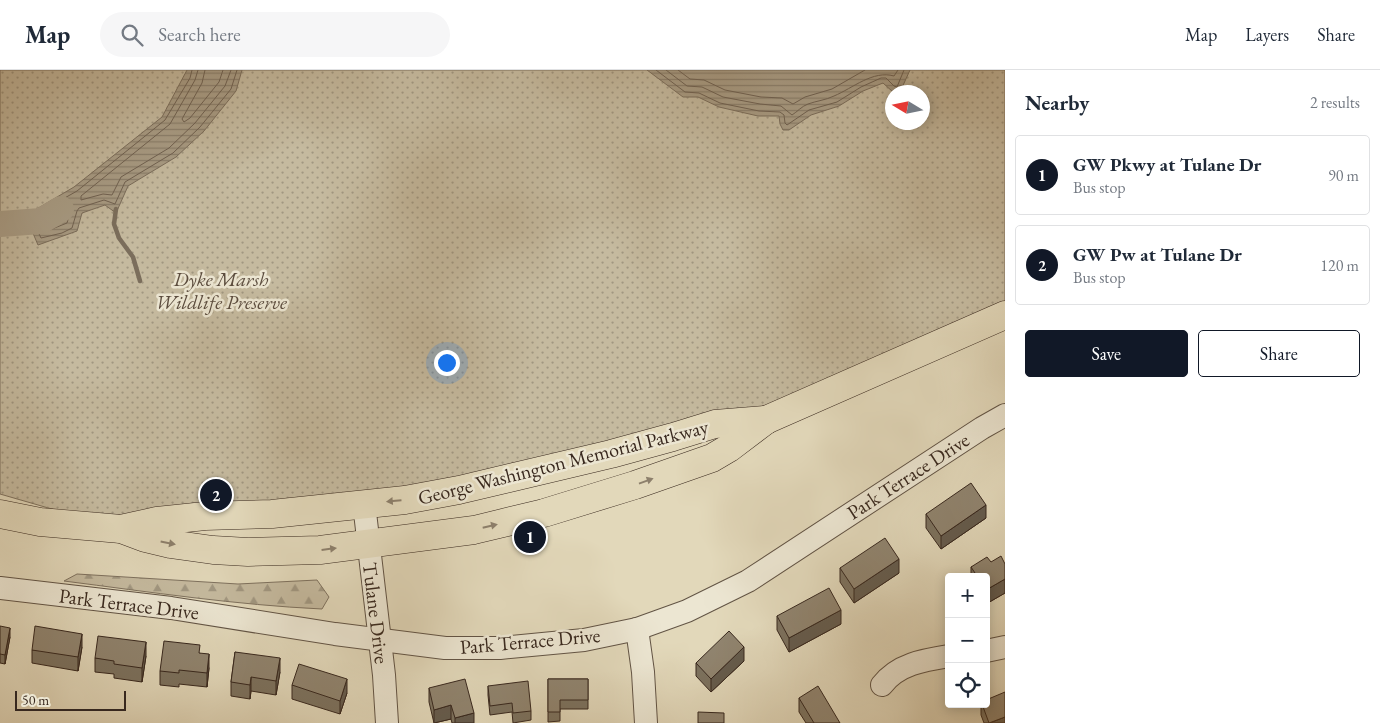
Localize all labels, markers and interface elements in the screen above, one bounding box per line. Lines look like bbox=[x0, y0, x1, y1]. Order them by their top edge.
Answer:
search box bbox=[100, 12, 450, 57]
text: Map bbox=[25, 19, 70, 50]
icon: search bbox=[118, 21, 146, 49]
text: Search here bbox=[158, 22, 241, 47]
text: Map bbox=[1185, 23, 1217, 46]
text: Layers bbox=[1245, 23, 1289, 46]
text: Share bbox=[1317, 23, 1355, 46]
north arrow bbox=[885, 85, 930, 130]
text: Nearby bbox=[1025, 89, 1089, 116]
text: 2 results bbox=[1310, 92, 1360, 113]
text: GW Pkwy at Tulane Dr bbox=[1073, 152, 1261, 177]
text: 1 bbox=[1038, 165, 1046, 186]
text: 90 m bbox=[1328, 165, 1359, 186]
text: Bus stop bbox=[1073, 177, 1126, 198]
text: GW Pw at Tulane Dr bbox=[1073, 242, 1242, 267]
text: 2 bbox=[1038, 255, 1046, 276]
text: 120 m bbox=[1320, 255, 1359, 276]
park label: Dyke Marsh Wildlife Preserve bbox=[155, 266, 287, 315]
text: Bus stop bbox=[1073, 267, 1126, 288]
button: Save bbox=[1025, 330, 1188, 377]
button: Share bbox=[1198, 330, 1360, 377]
your location bbox=[434, 350, 460, 376]
street label: George Washington Memorial Parkway bbox=[415, 413, 711, 511]
street label: Park Terrace Drive bbox=[842, 427, 974, 525]
pin: 2 bbox=[200, 476, 232, 514]
one-way arrow bbox=[639, 477, 654, 484]
one-way arrow bbox=[386, 497, 402, 505]
pin: 1 bbox=[514, 518, 546, 556]
one-way arrow bbox=[483, 522, 498, 530]
one-way arrow bbox=[160, 540, 176, 548]
one-way arrow bbox=[322, 545, 338, 553]
street label: Tulane Drive bbox=[357, 561, 395, 665]
map controls bbox=[945, 573, 990, 708]
button: + bbox=[945, 573, 990, 618]
street label: Park Terrace Drive bbox=[58, 583, 201, 626]
button: − bbox=[945, 618, 990, 663]
street label: Park Terrace Drive bbox=[459, 622, 601, 660]
button: locate bbox=[945, 663, 990, 708]
scale bar bbox=[15, 688, 126, 711]
text: 50 m bbox=[22, 691, 49, 709]

